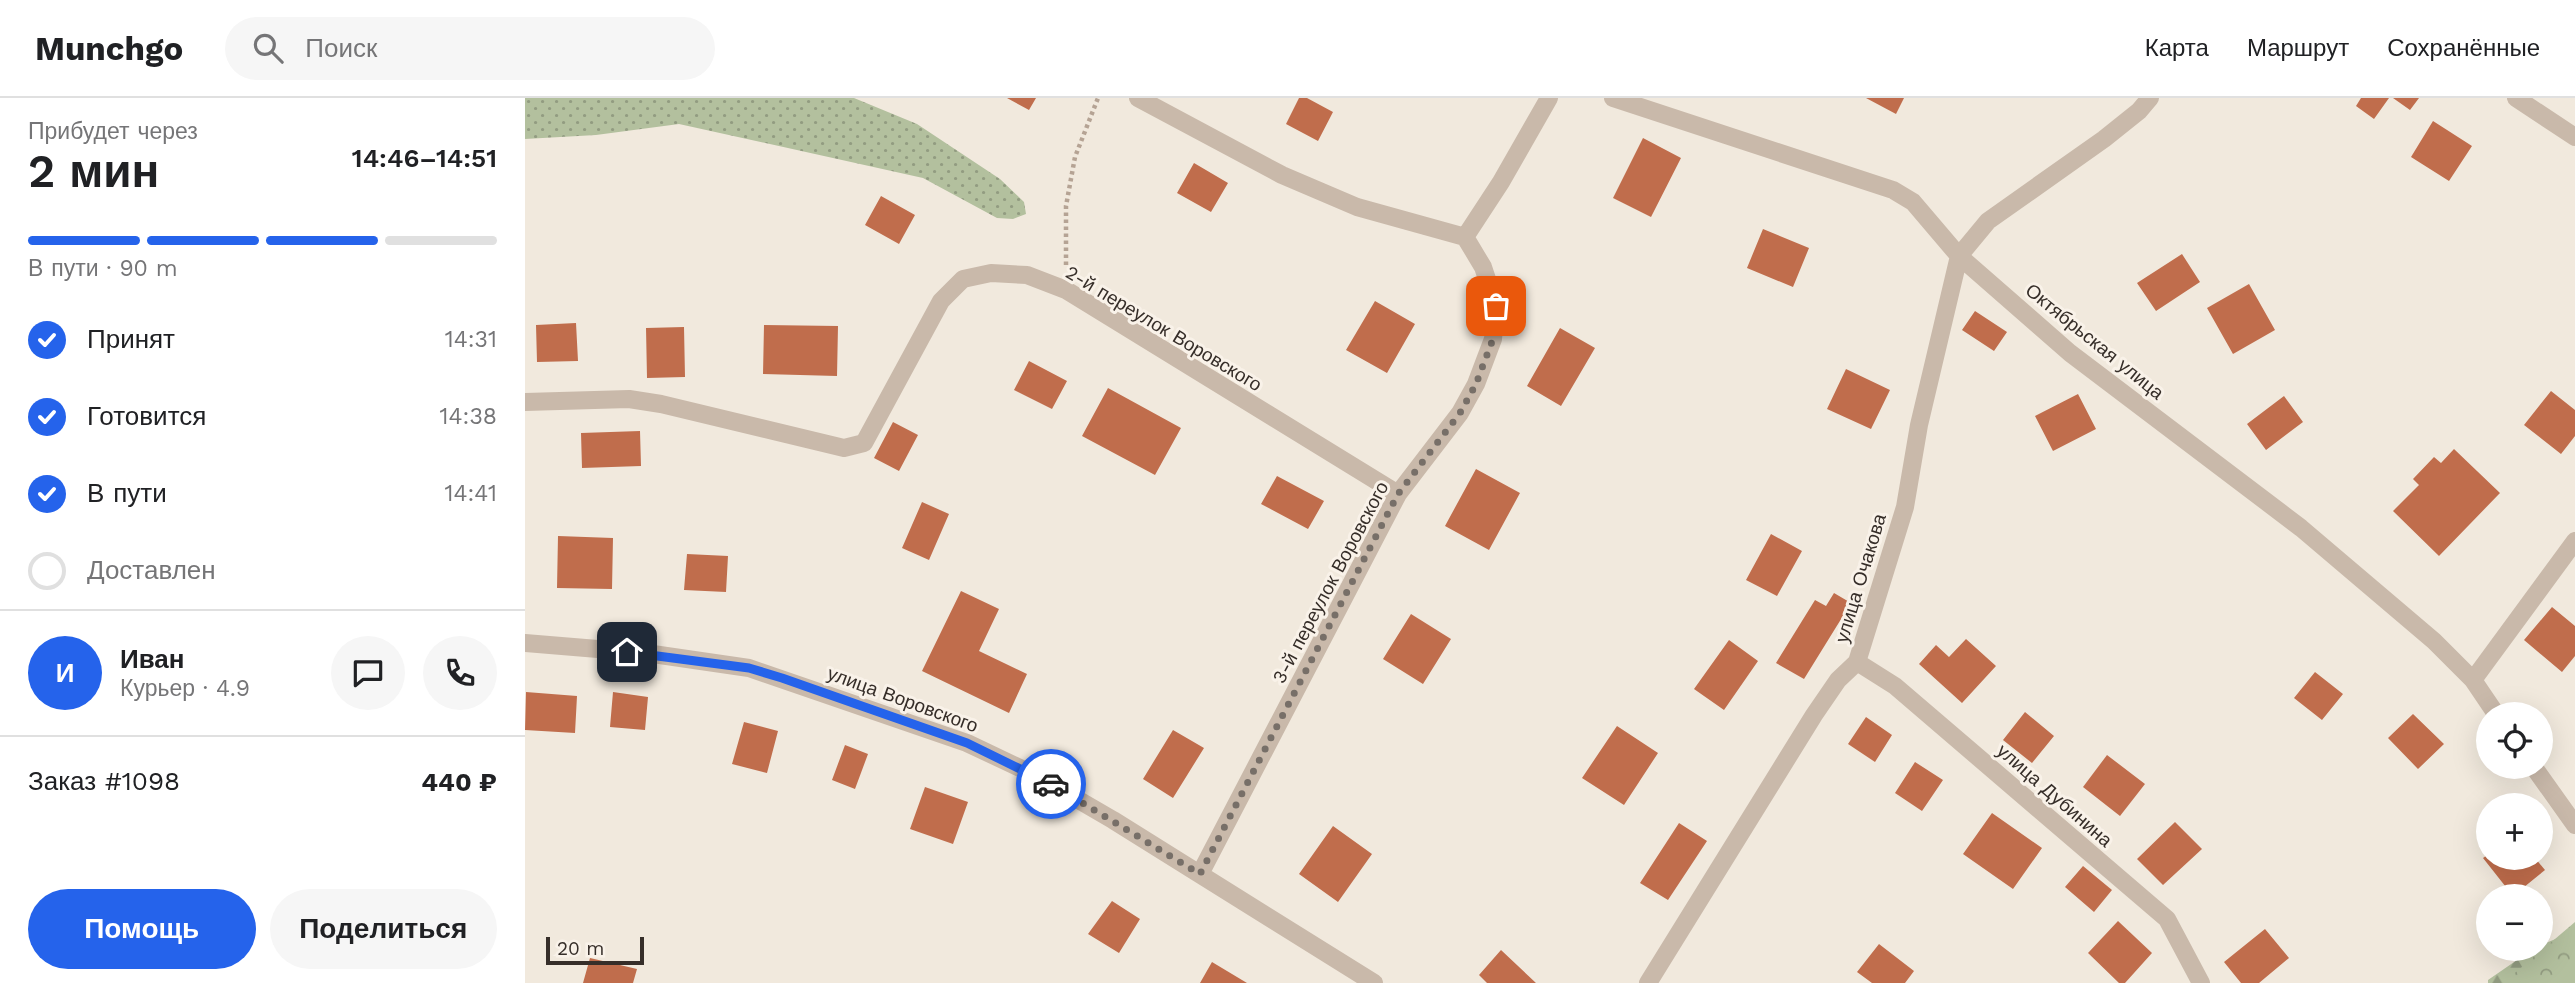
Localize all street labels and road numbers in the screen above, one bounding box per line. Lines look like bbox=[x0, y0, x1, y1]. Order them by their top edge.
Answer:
street label: 2-й переулок Воровского bbox=[1061, 261, 1266, 396]
street label: Октябрьская улица bbox=[2021, 279, 2169, 405]
street label: 3-й переулок Воровского bbox=[1267, 477, 1393, 687]
street label: улица Очакова bbox=[1830, 511, 1891, 645]
street label: улица Воровского bbox=[824, 662, 981, 737]
street label: улица Дубинина bbox=[1992, 739, 2117, 852]

